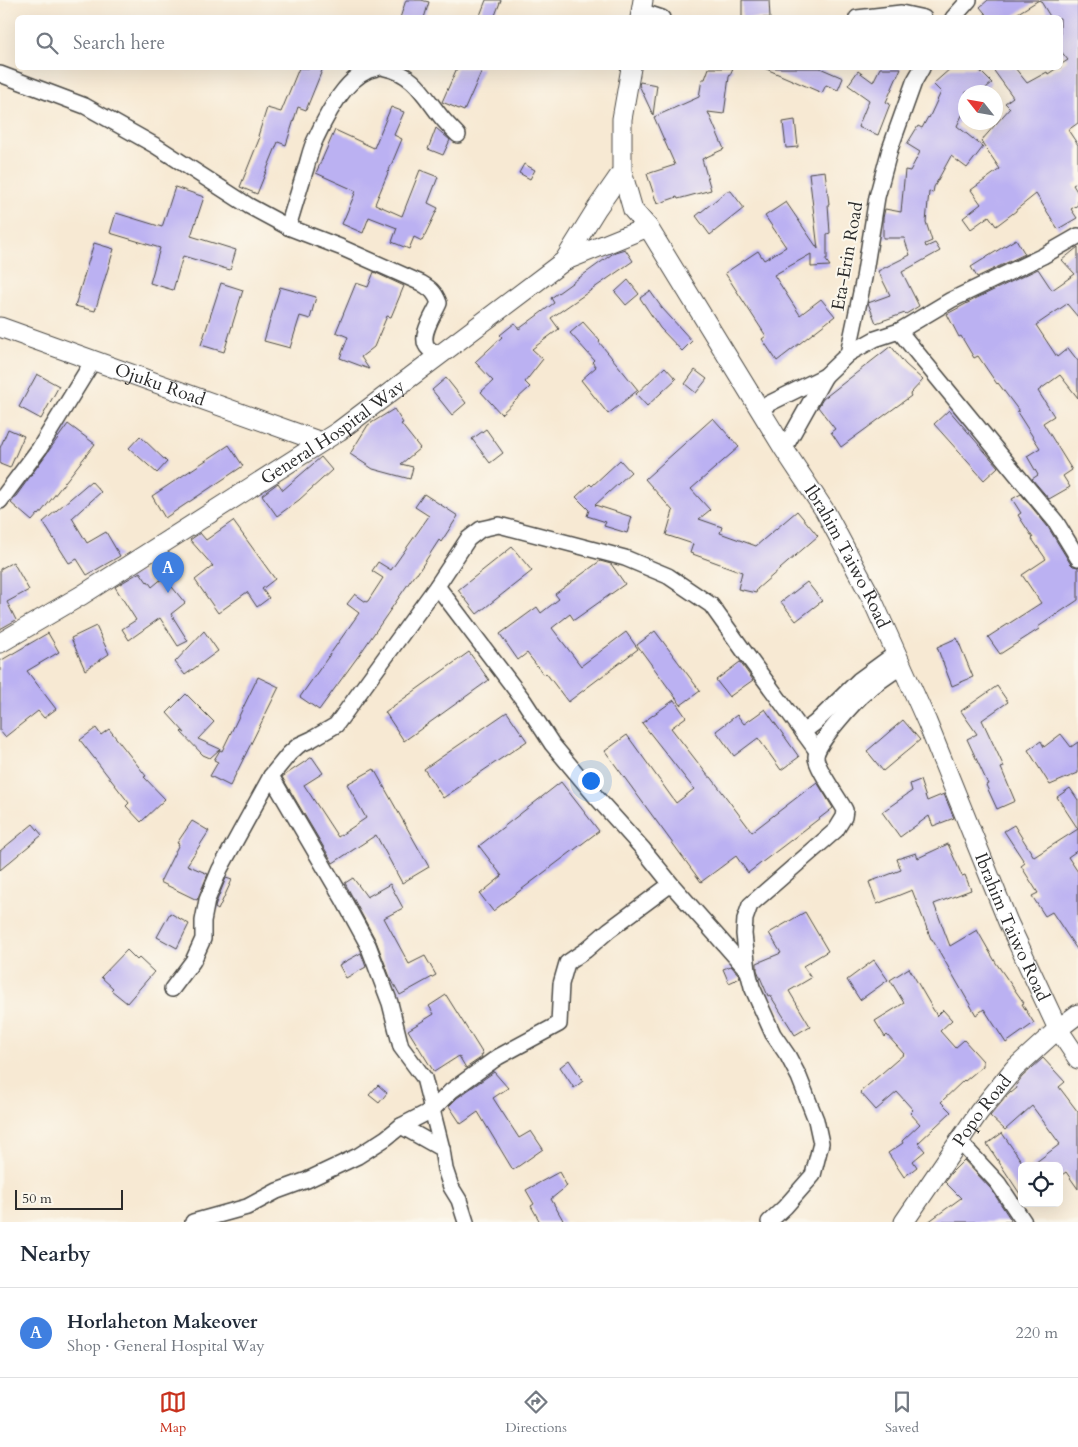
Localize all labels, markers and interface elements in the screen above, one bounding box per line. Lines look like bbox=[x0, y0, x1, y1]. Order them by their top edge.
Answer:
search box bbox=[15, 15, 1063, 70]
icon: search bbox=[33, 29, 61, 57]
text: Search here bbox=[73, 30, 165, 56]
north arrow bbox=[958, 85, 1003, 130]
street label: Eta-Erin Road bbox=[826, 199, 869, 312]
street label: Ojuku Road bbox=[111, 357, 209, 413]
street label: General Hospital Way bbox=[256, 373, 410, 491]
street label: Ibrahim Taiwo Road bbox=[798, 480, 895, 633]
pin: A bbox=[152, 552, 184, 593]
your location bbox=[578, 768, 604, 794]
street label: Ibrahim Taiwo Road bbox=[968, 849, 1055, 1006]
street label: Popo Road bbox=[947, 1069, 1018, 1152]
map controls bbox=[1018, 1162, 1063, 1207]
button: locate bbox=[1018, 1162, 1063, 1207]
scale bar bbox=[15, 1187, 122, 1210]
text: 50 m bbox=[22, 1189, 52, 1208]
text: Nearby bbox=[20, 1240, 91, 1269]
text: Horlaheton Makeover bbox=[67, 1309, 257, 1335]
text: A bbox=[30, 1322, 42, 1344]
text: 220 m bbox=[1016, 1322, 1058, 1344]
text: Shop · General Hospital Way bbox=[67, 1335, 265, 1357]
tab: Map bbox=[159, 1388, 187, 1437]
tab: Directions bbox=[505, 1388, 567, 1437]
tab: Saved bbox=[885, 1388, 919, 1437]

